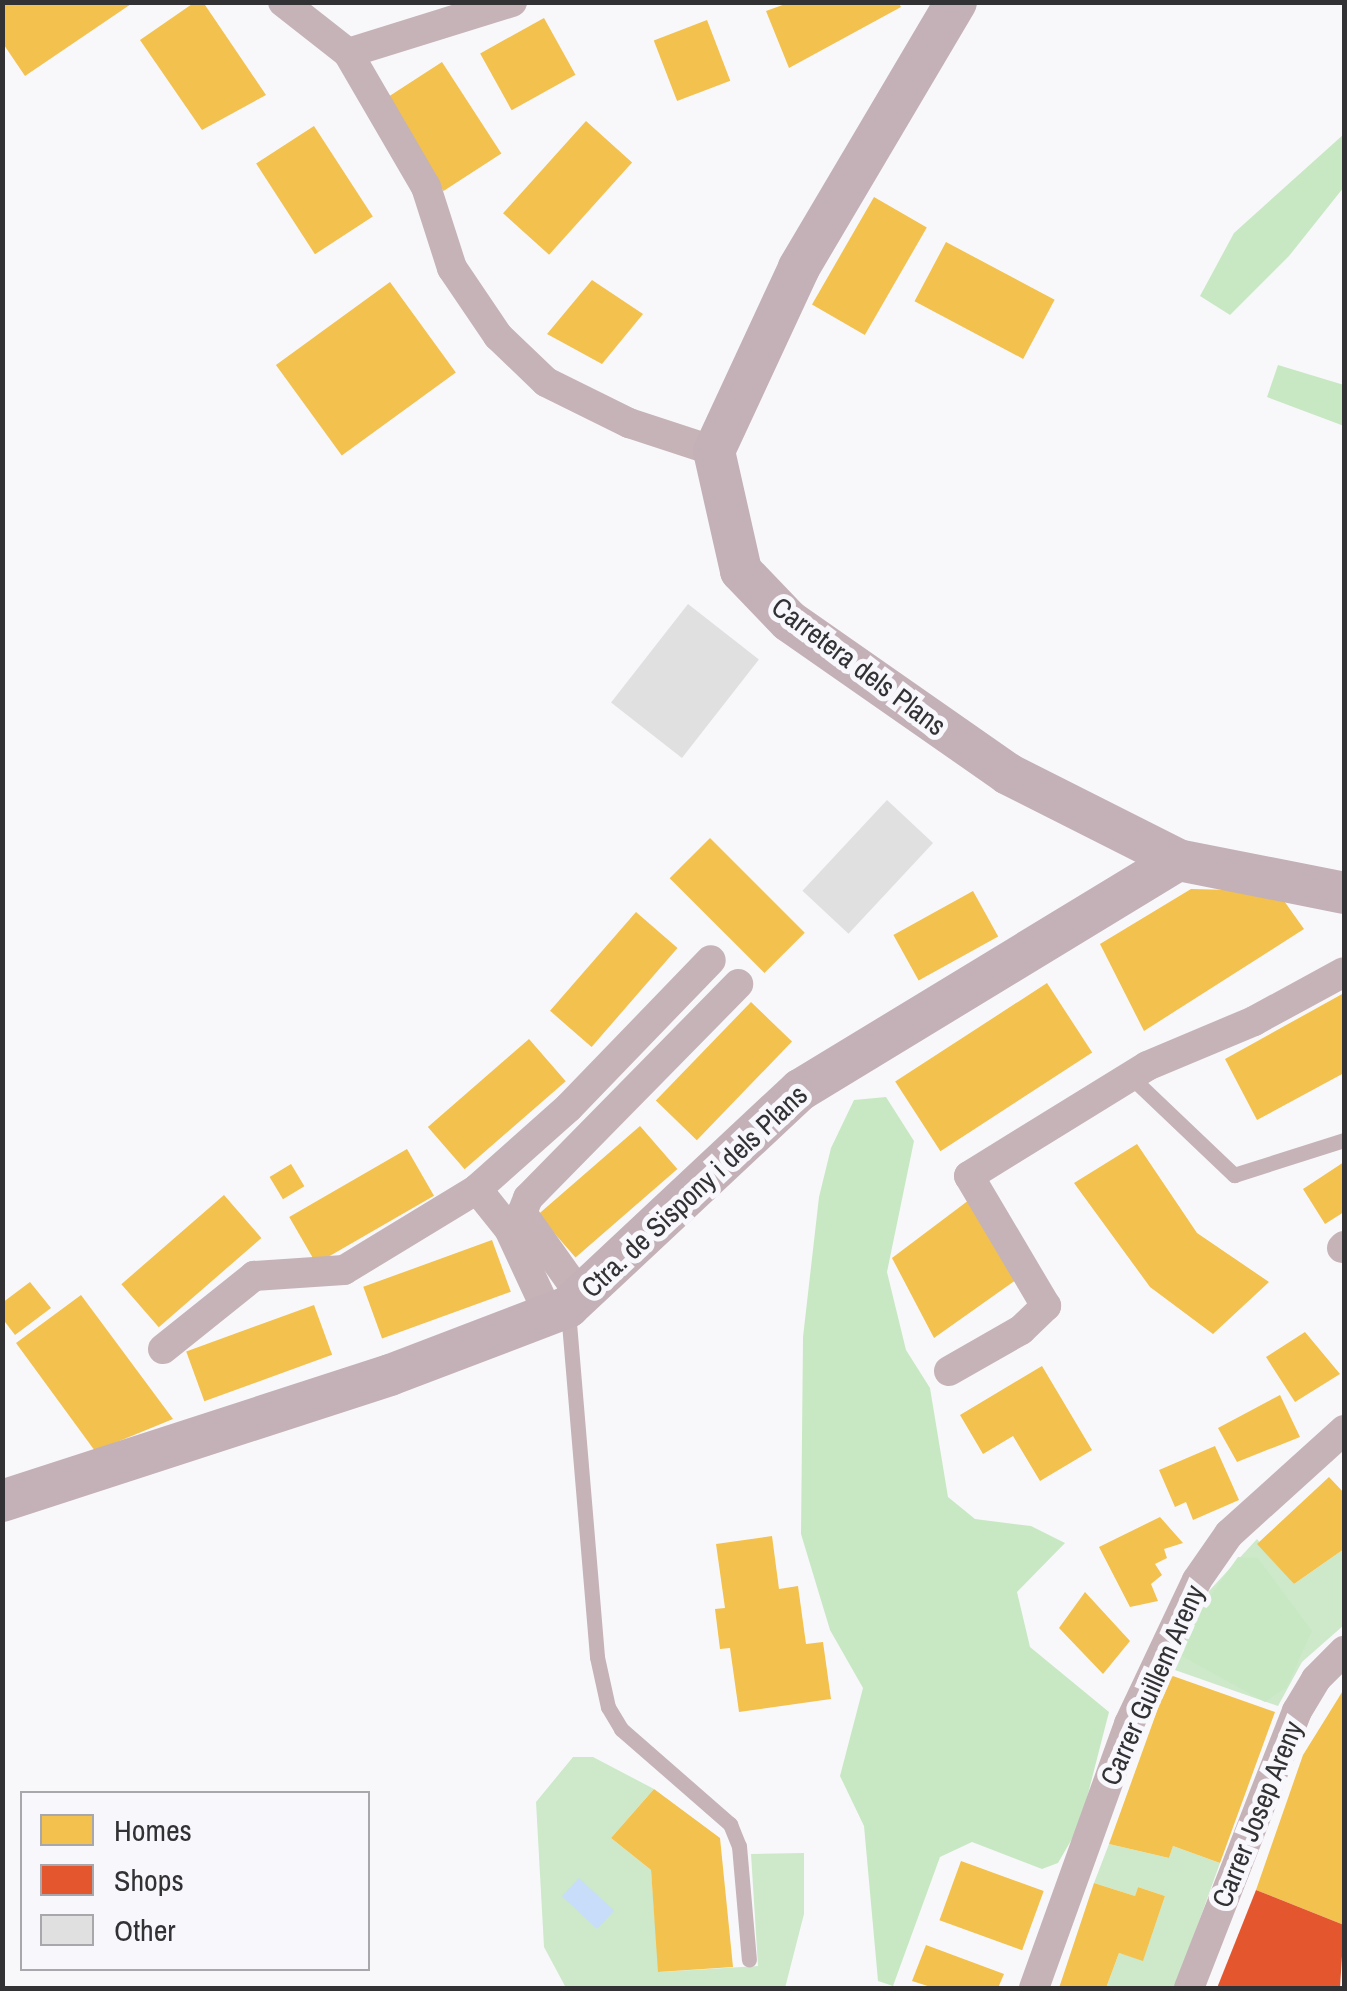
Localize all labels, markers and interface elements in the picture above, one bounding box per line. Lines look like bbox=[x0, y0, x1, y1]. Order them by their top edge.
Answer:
street label: Carretera dels Plans bbox=[765, 590, 953, 742]
street label: Ctra. de Sispony i dels Plans bbox=[574, 1078, 814, 1304]
street label: Carrer Guillem Areny bbox=[1093, 1579, 1211, 1791]
street label: Carrer Josep Areny bbox=[1204, 1715, 1310, 1913]
legend bbox=[20, 1791, 370, 1971]
text: Homes bbox=[114, 1810, 192, 1850]
text: Shops bbox=[114, 1860, 184, 1900]
text: Other bbox=[114, 1910, 176, 1950]

